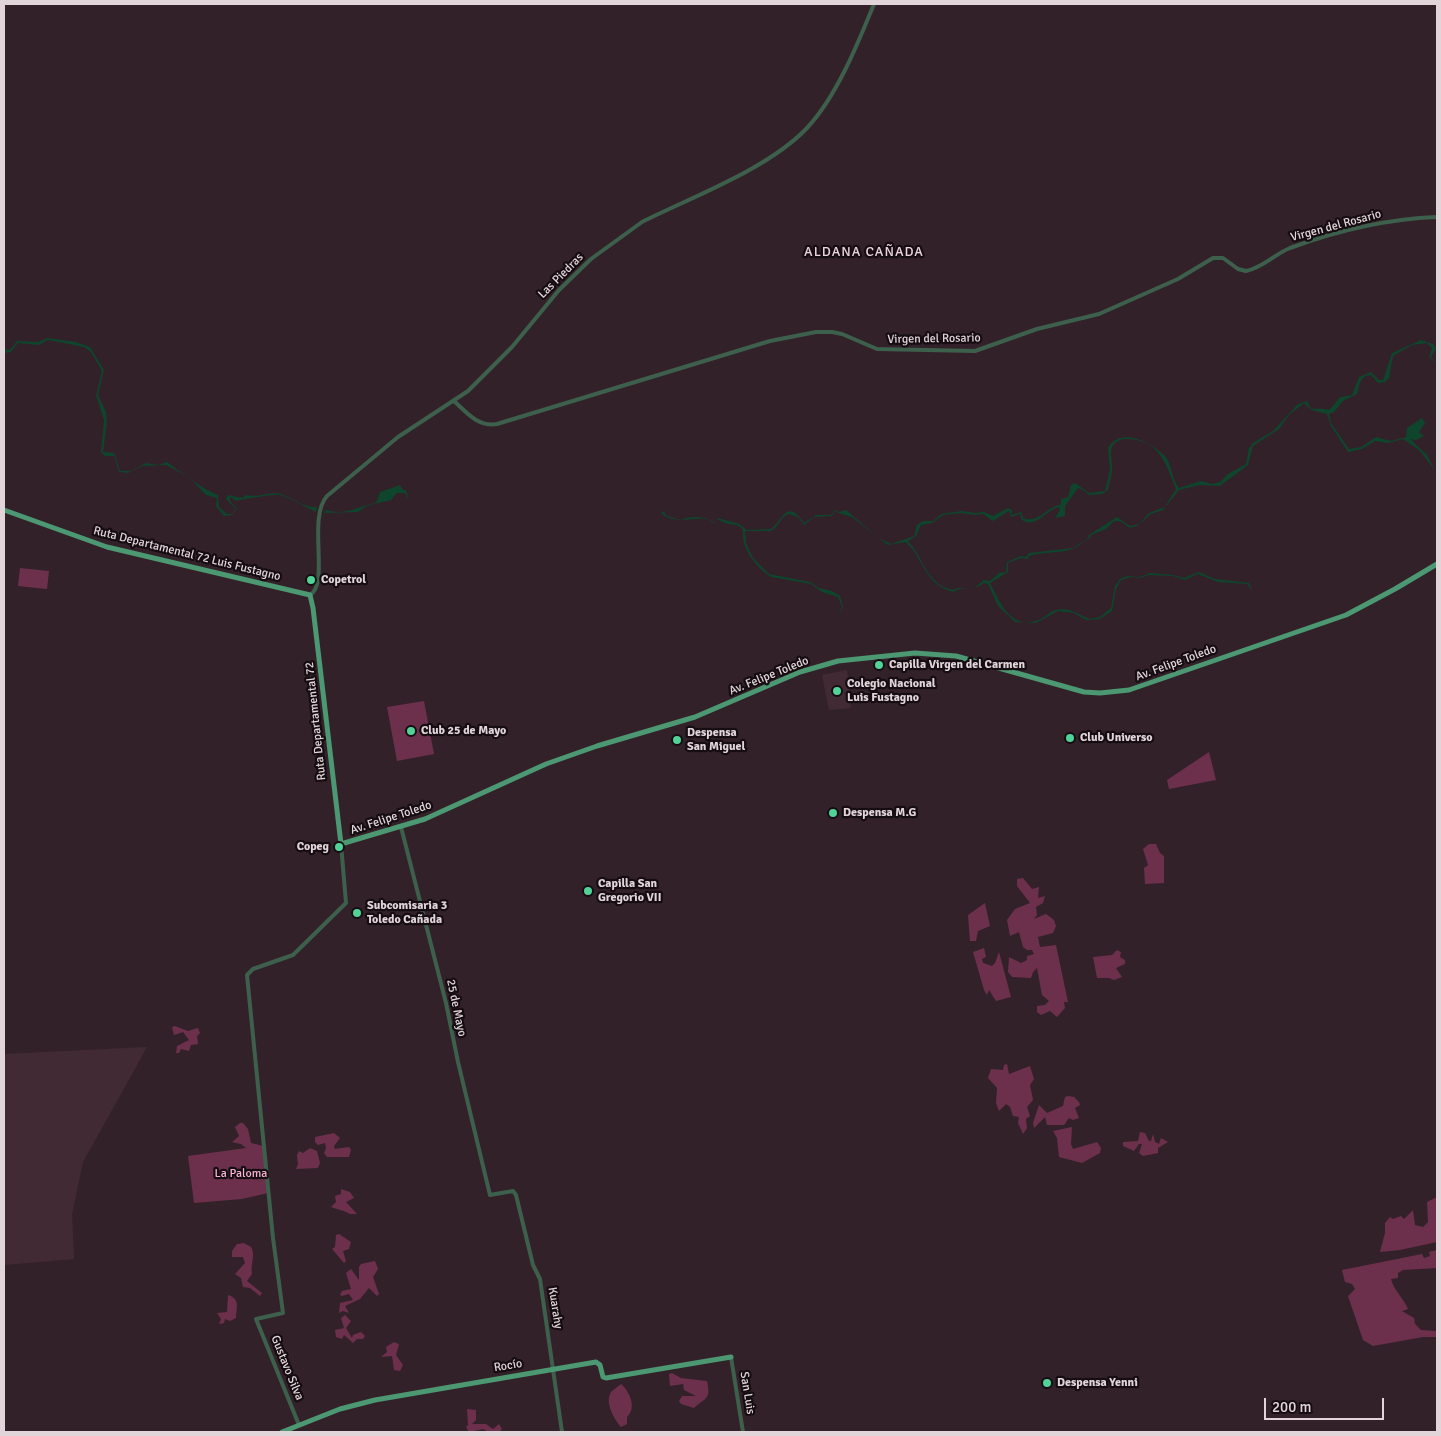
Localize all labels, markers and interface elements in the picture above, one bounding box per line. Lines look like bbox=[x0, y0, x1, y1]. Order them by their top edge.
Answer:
street label: Virgen del Rosario bbox=[1289, 207, 1383, 245]
district label: ALDANA CAÑADA bbox=[802, 244, 926, 260]
street label: Las Piedras bbox=[535, 250, 587, 302]
street label: Virgen del Rosario bbox=[887, 331, 981, 347]
street label: Ruta Departamental 72 Luis Fustagno bbox=[92, 524, 282, 584]
place label: Copetrol bbox=[321, 573, 366, 587]
marker: Copetrol bbox=[305, 574, 317, 586]
street label: Av. Felipe Toledo bbox=[1134, 642, 1218, 684]
street label: Av. Felipe Toledo bbox=[727, 653, 811, 699]
place label: Capilla Virgen del Carmen bbox=[889, 658, 1025, 672]
marker: Capilla Virgen del Carmen bbox=[873, 659, 885, 671]
street label: Ruta Departamental 72 bbox=[303, 661, 329, 781]
place label: Colegio Nacional Luis Fustagno bbox=[847, 677, 936, 705]
marker: Colegio Nacional Luis Fustagno bbox=[831, 685, 843, 697]
place label: Club 25 de Mayo bbox=[421, 724, 506, 738]
marker: Club 25 de Mayo bbox=[405, 725, 417, 737]
place label: Despensa San Miguel bbox=[687, 726, 745, 754]
place label: Club Universo bbox=[1080, 731, 1153, 745]
marker: Club Universo bbox=[1064, 732, 1076, 744]
marker: Despensa San Miguel bbox=[671, 734, 683, 746]
street label: Av. Felipe Toledo bbox=[349, 798, 433, 838]
place label: Despensa M.G bbox=[843, 806, 916, 820]
marker: Despensa M.G bbox=[827, 807, 839, 819]
place label: Copeg bbox=[297, 840, 329, 854]
marker: Copeg bbox=[333, 841, 345, 853]
place label: Capilla San Gregorio VII bbox=[598, 877, 661, 905]
marker: Capilla San Gregorio VII bbox=[582, 885, 594, 897]
place label: Subcomisaria 3 Toledo Cañada bbox=[367, 899, 447, 927]
marker: Subcomisaria 3 Toledo Cañada bbox=[351, 907, 363, 919]
street label: 25 de Mayo bbox=[443, 978, 469, 1038]
park label: La Paloma bbox=[215, 1167, 267, 1181]
street label: Kuarahy bbox=[545, 1286, 565, 1330]
street label: Gustavo Silva bbox=[267, 1333, 307, 1403]
street label: Rocío bbox=[493, 1357, 523, 1375]
street label: San Luis bbox=[737, 1371, 757, 1415]
place label: Despensa Yenni bbox=[1057, 1376, 1138, 1390]
marker: Despensa Yenni bbox=[1041, 1377, 1053, 1389]
scale bar bbox=[1266, 1388, 1386, 1420]
text: 200 m bbox=[1272, 1398, 1312, 1416]

